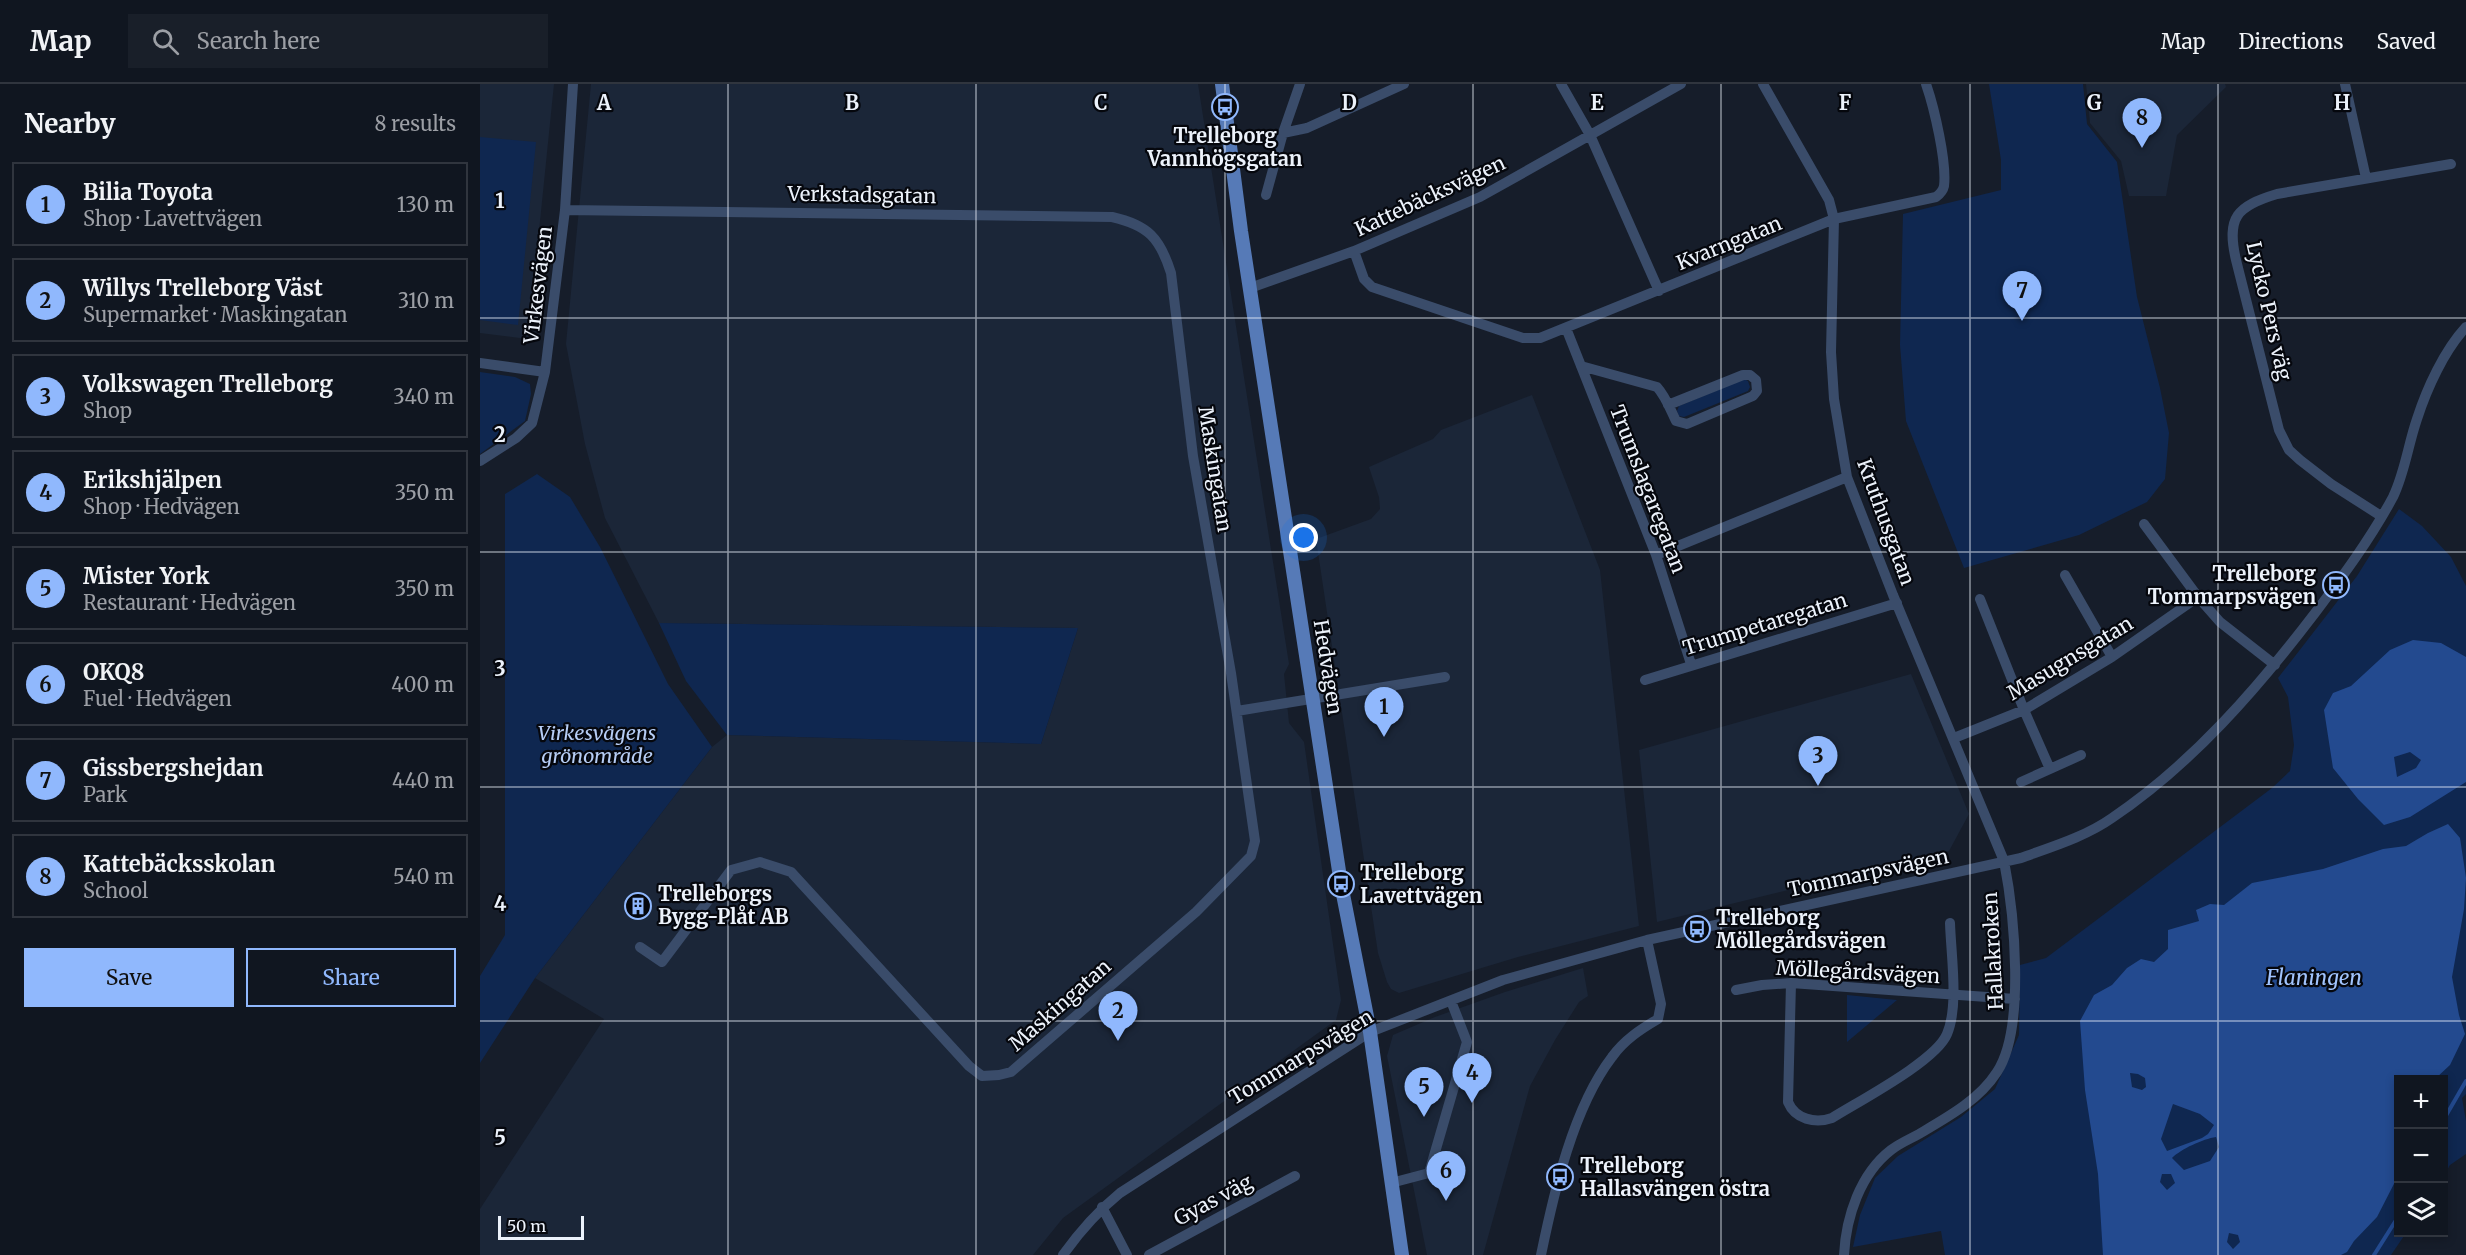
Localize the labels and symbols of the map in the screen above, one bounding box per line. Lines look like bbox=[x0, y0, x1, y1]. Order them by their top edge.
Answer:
text: A bbox=[596, 90, 612, 115]
text: B bbox=[845, 90, 859, 115]
text: C bbox=[1094, 90, 1108, 115]
text: D bbox=[1341, 90, 1357, 115]
text: E bbox=[1590, 90, 1604, 115]
text: F bbox=[1839, 90, 1852, 115]
text: G bbox=[2087, 90, 2102, 115]
text: H bbox=[2334, 90, 2350, 115]
bus stop icon: Trelleborg Vannhögsgatan bbox=[1210, 92, 1240, 122]
pin: 8 bbox=[2122, 98, 2162, 148]
place label: Trelleborg Vannhögsgatan bbox=[1147, 123, 1303, 171]
street label: Kattebäcksvägen bbox=[1350, 150, 1509, 241]
street label: Verkstadsgatan bbox=[787, 181, 937, 208]
text: 1 bbox=[495, 188, 505, 213]
street label: Kvarngatan bbox=[1672, 210, 1785, 275]
street label: Virkesvägen bbox=[518, 225, 557, 346]
street label: Lycko Pers väg bbox=[2241, 239, 2298, 383]
pin: 7 bbox=[2002, 272, 2042, 321]
street label: Trumslagaregatan bbox=[1605, 401, 1692, 576]
street label: Maskingatan bbox=[1193, 404, 1238, 534]
text: 2 bbox=[494, 422, 506, 447]
street label: Kruthusgatan bbox=[1852, 455, 1921, 588]
your location bbox=[1289, 523, 1318, 552]
place label: Trelleborg Tommarpsvägen bbox=[2148, 561, 2316, 609]
bus stop icon: Trelleborg Tommarpsvägen bbox=[2321, 570, 2351, 600]
street label: Trumpetaregatan bbox=[1680, 587, 1850, 660]
street label: Masugnsgatan bbox=[2002, 610, 2137, 705]
street label: Hedvägen bbox=[1309, 618, 1348, 716]
text: 3 bbox=[494, 656, 506, 681]
pin: 1 bbox=[1364, 688, 1404, 737]
park label: Virkesvägens grönområde bbox=[538, 720, 656, 768]
pin: 3 bbox=[1798, 736, 1838, 786]
street label: Tommarpsvägen bbox=[1785, 843, 1951, 902]
place label: Trelleborg Lavettvägen bbox=[1360, 860, 1483, 908]
bus stop icon: Trelleborg Lavettvägen bbox=[1326, 869, 1356, 899]
place label: Trelleborgs Bygg-Plåt AB bbox=[658, 881, 788, 929]
text: 4 bbox=[494, 891, 507, 916]
building icon: Trelleborgs Bygg-Plåt AB bbox=[623, 891, 653, 921]
street label: Hallakroken bbox=[1977, 891, 2008, 1011]
place label: Trelleborg Möllegårdsvägen bbox=[1716, 905, 1887, 953]
bus stop icon: Trelleborg Möllegårdsvägen bbox=[1682, 914, 1712, 944]
street label: Maskingatan bbox=[1004, 954, 1116, 1056]
street label: Möllegårdsvägen bbox=[1775, 955, 1941, 988]
water label: Flaningen bbox=[2265, 964, 2362, 991]
pin: 2 bbox=[1098, 992, 1138, 1041]
street label: Tommarpsvägen bbox=[1224, 1004, 1377, 1110]
pin: 4 bbox=[1452, 1054, 1492, 1103]
pin: 5 bbox=[1404, 1068, 1444, 1117]
text: 5 bbox=[494, 1125, 506, 1150]
pin: 6 bbox=[1426, 1152, 1466, 1201]
place label: Trelleborg Hallasvängen östra bbox=[1580, 1153, 1770, 1201]
bus stop icon: Trelleborg Hallasvängen östra bbox=[1545, 1162, 1575, 1192]
street label: Gyas väg bbox=[1169, 1169, 1256, 1231]
scale bar bbox=[498, 1213, 584, 1240]

